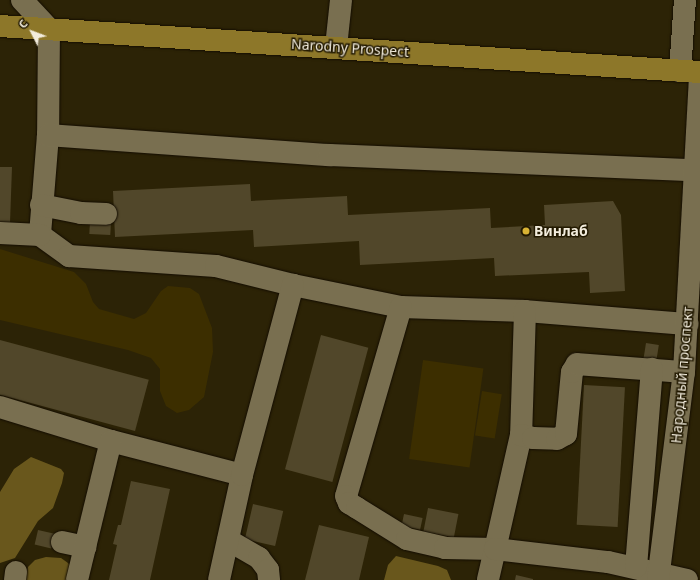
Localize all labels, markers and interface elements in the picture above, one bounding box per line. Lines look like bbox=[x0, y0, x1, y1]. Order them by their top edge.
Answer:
north arrow bbox=[12, 12, 52, 52]
text: С bbox=[15, 16, 31, 31]
street label: Narodny Prospect bbox=[291, 36, 409, 60]
place label: Винлаб bbox=[534, 223, 588, 239]
marker: Винлаб bbox=[521, 226, 531, 236]
street label: Народный проспект bbox=[668, 306, 696, 444]

